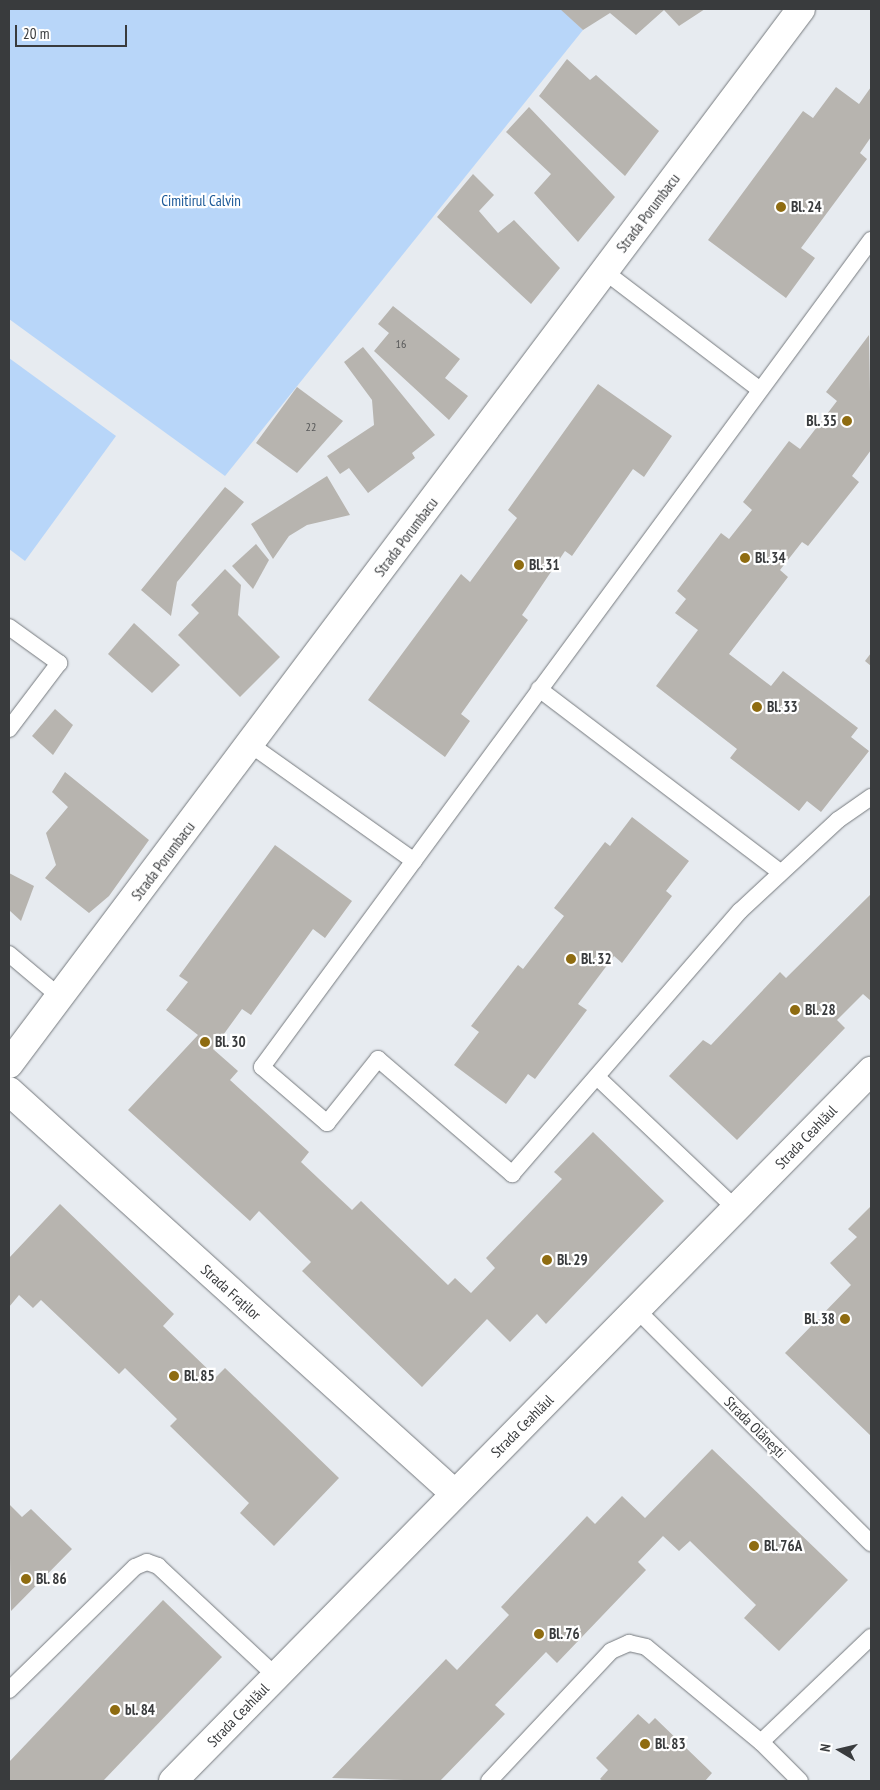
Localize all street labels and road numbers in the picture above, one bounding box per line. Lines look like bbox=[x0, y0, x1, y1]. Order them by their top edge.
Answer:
street label: Strada Porumbacu bbox=[613, 170, 683, 256]
street label: Strada Porumbacu bbox=[371, 494, 441, 580]
street label: Strada Porumbacu bbox=[128, 818, 198, 904]
street label: Strada Ceahlăul bbox=[771, 1102, 841, 1172]
street label: Strada Fraților bbox=[197, 1261, 265, 1323]
street label: Strada Ceahlăul bbox=[487, 1391, 557, 1461]
street label: Strada Olănești bbox=[721, 1393, 789, 1461]
street label: Strada Ceahlăul bbox=[203, 1680, 273, 1750]

